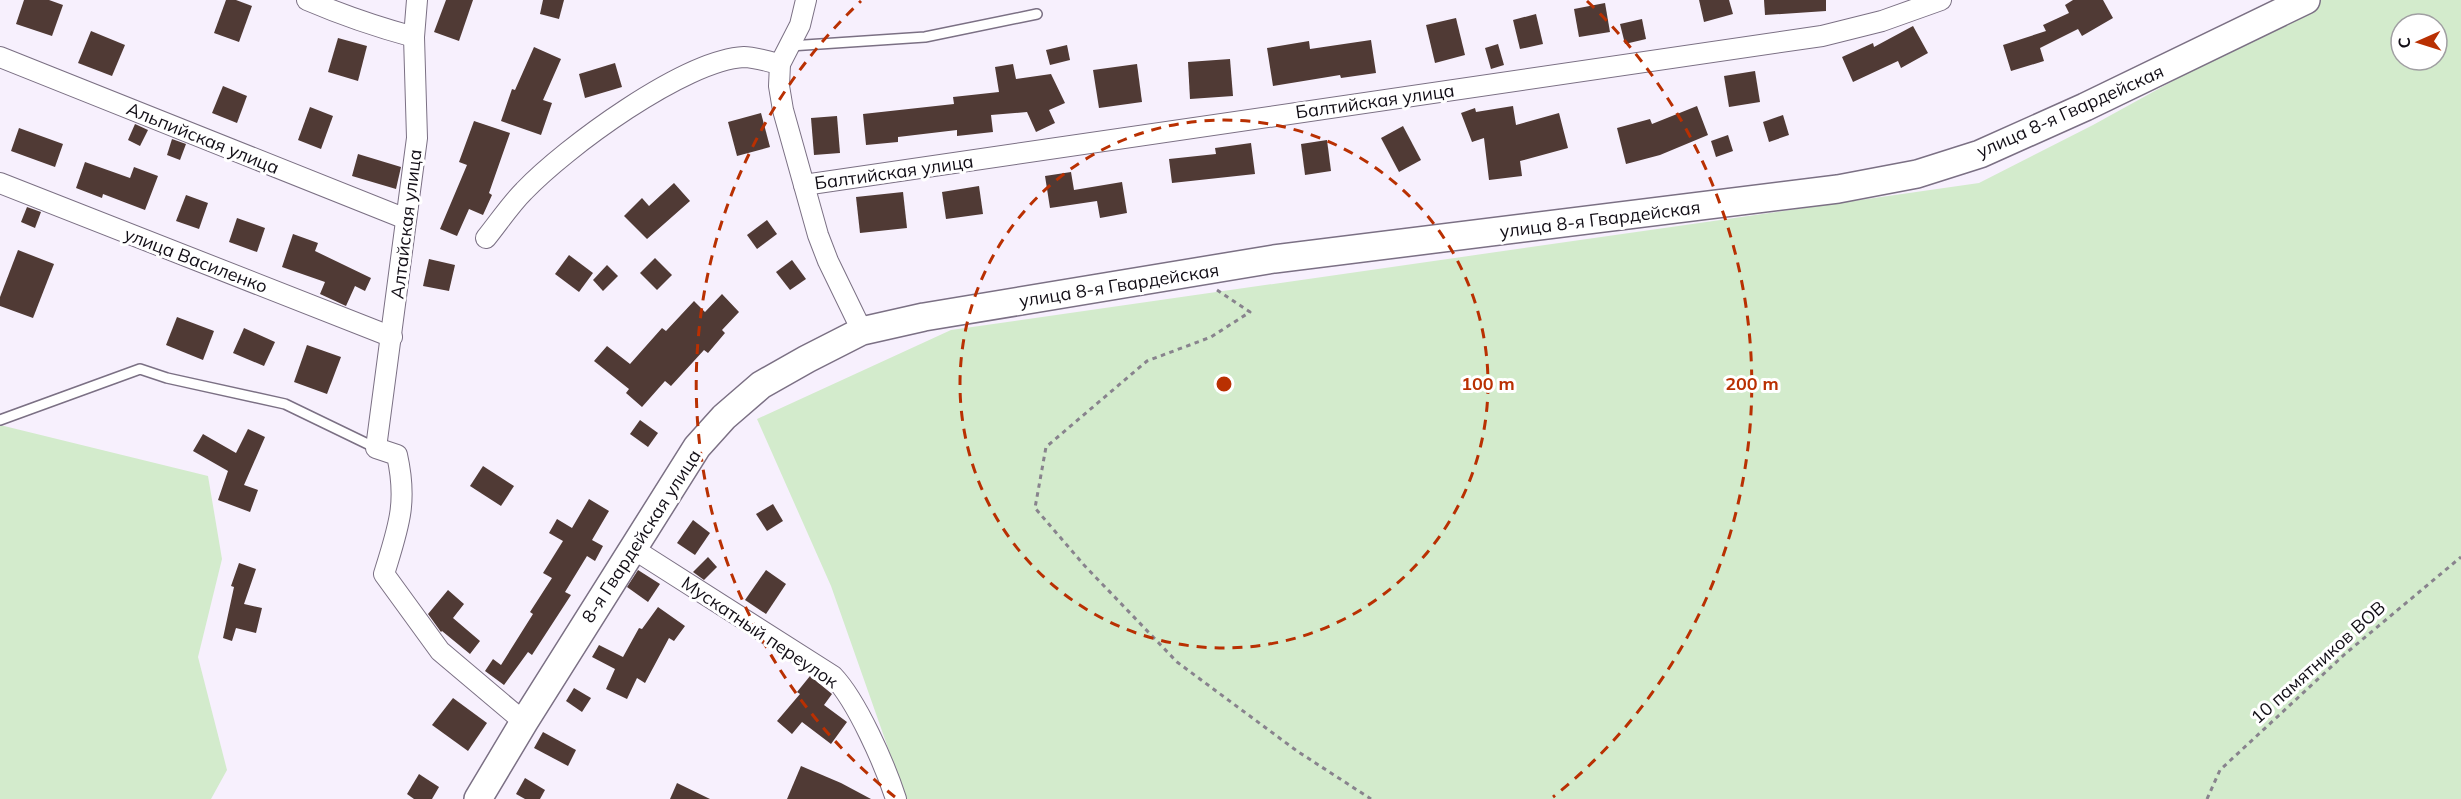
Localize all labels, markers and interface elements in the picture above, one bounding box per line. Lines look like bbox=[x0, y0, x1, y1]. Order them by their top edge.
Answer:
north arrow bbox=[2389, 12, 2449, 72]
text: С bbox=[2394, 37, 2414, 49]
street label: улица 8-я Гвардейская bbox=[1973, 59, 2167, 163]
street label: Балтийская улица bbox=[1294, 78, 1456, 124]
street label: Альпийская улица bbox=[123, 97, 283, 179]
street label: Алтайская улица bbox=[385, 148, 427, 300]
street label: Балтийская улица bbox=[813, 149, 975, 195]
street label: улица 8-я Гвардейская bbox=[1498, 195, 1702, 243]
street label: улица Василенко bbox=[121, 222, 271, 298]
street label: улица 8-я Гвардейская bbox=[1017, 258, 1221, 312]
text: 100 m bbox=[1461, 372, 1515, 395]
text: 200 m bbox=[1725, 372, 1779, 395]
centre of rings bbox=[1214, 374, 1234, 394]
street label: 8-я Гвардейская улица bbox=[576, 445, 706, 627]
street label: Мускатный переулок bbox=[677, 571, 843, 693]
street label: 10 памятников ВОВ bbox=[2246, 596, 2390, 728]

